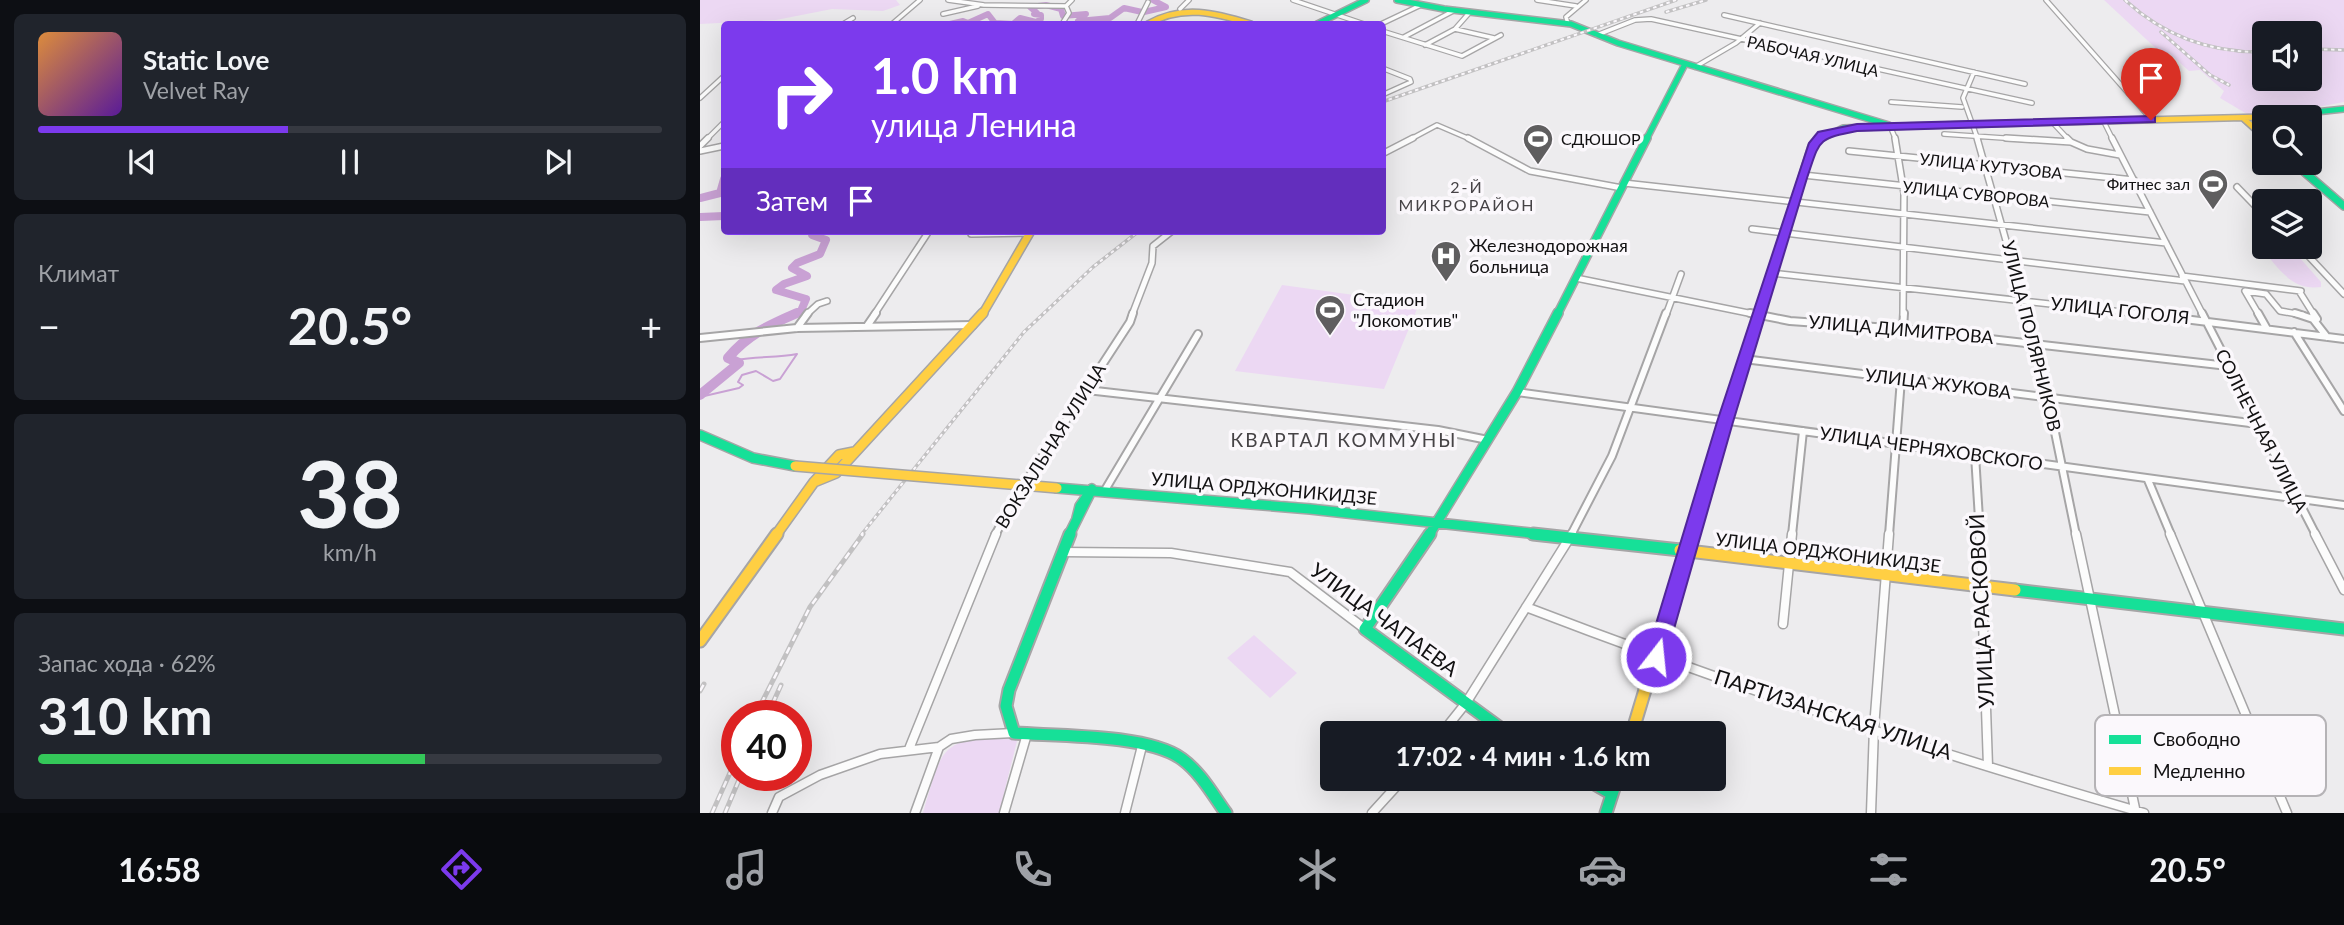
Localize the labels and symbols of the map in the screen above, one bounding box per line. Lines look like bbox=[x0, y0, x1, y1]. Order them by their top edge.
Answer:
street label: РАБОЧАЯ УЛИЦА bbox=[1745, 31, 1881, 80]
pin bbox=[2121, 48, 2181, 120]
sports icon: СДЮШОР bbox=[1521, 122, 1555, 166]
place label: СДЮШОР bbox=[1561, 129, 1641, 148]
street label: УЛИЦА КУТУЗОВА bbox=[1919, 149, 2064, 182]
sports icon: Фитнес зал bbox=[2196, 167, 2230, 211]
place label: Фитнес зал bbox=[2107, 174, 2190, 193]
street label: УЛИЦА СУВОРОВА bbox=[1902, 176, 2051, 211]
district label: 2-Й МИКРОРАЙОН bbox=[1398, 177, 1536, 214]
place label: Железнодорожная больница bbox=[1469, 234, 1628, 277]
street label: УЛИЦА ПОЛЯРНИКОВ bbox=[1998, 238, 2066, 433]
hospital icon: Железнодорожная больница bbox=[1429, 239, 1463, 283]
place label: Стадион "Локомотив" bbox=[1353, 288, 1458, 331]
street label: УЛИЦА ГОГОЛЯ bbox=[2050, 292, 2191, 328]
sports icon: Стадион "Локомотив" bbox=[1313, 293, 1347, 337]
street label: УЛИЦА ДИМИТРОВА bbox=[1808, 310, 1995, 348]
street label: СОЛНЕЧНАЯ УЛИЦА bbox=[2211, 345, 2313, 517]
street label: ВОКЗАЛЬНАЯ УЛИЦА bbox=[990, 358, 1110, 532]
street label: УЛИЦА ЖУКОВА bbox=[1864, 363, 2013, 403]
street label: УЛИЦА ЧЕРНЯХОВСКОГО bbox=[1818, 421, 2044, 475]
district label: КВАРТАЛ КОММУНЫ bbox=[1231, 428, 1457, 451]
street label: УЛИЦА ОРДЖОНИКИДЗЕ bbox=[1150, 467, 1378, 509]
street label: УЛИЦА РАСКОВОЙ bbox=[1963, 513, 1998, 709]
street label: УЛИЦА ОРДЖОНИКИДЗЕ bbox=[1714, 527, 1942, 577]
street label: УЛИЦА ЧАПАЕВА bbox=[1306, 557, 1464, 681]
position arrow bbox=[1619, 620, 1693, 694]
street label: ПАРТИЗАНСКАЯ УЛИЦА bbox=[1712, 663, 1956, 764]
speed limit sign: 40 bbox=[721, 700, 812, 791]
legend bbox=[2095, 715, 2326, 796]
text: Свободно bbox=[2153, 727, 2241, 750]
text: Медленно bbox=[2153, 759, 2245, 782]

